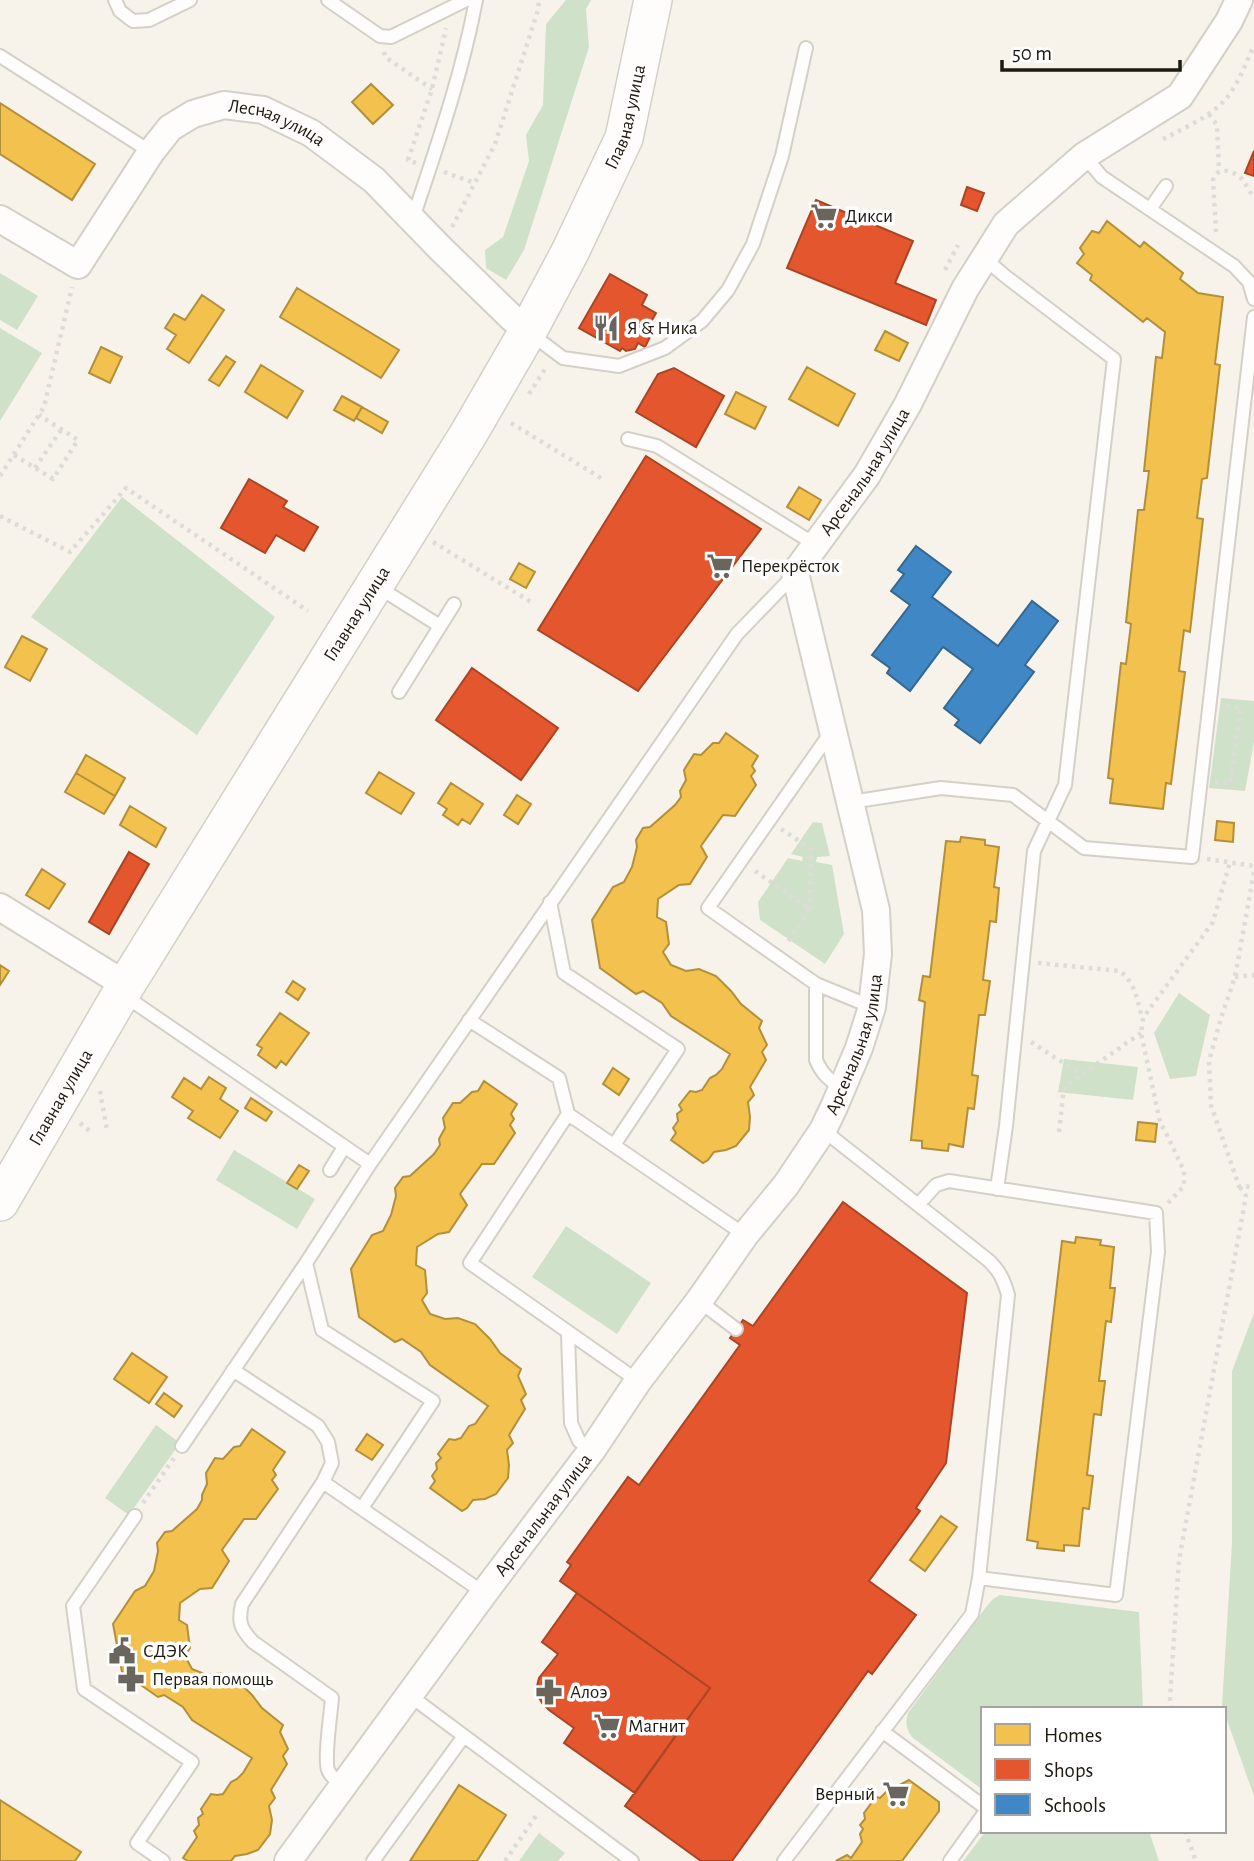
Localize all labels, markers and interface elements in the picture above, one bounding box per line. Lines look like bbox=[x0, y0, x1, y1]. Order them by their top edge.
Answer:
scale bar bbox=[1002, 28, 1180, 72]
text: 50 m bbox=[1012, 43, 1052, 64]
street label: Главная улица bbox=[601, 63, 649, 172]
street label: Лесная улица bbox=[227, 96, 329, 150]
supermarket icon: Дикси bbox=[809, 201, 839, 231]
place label: Дикси bbox=[845, 207, 893, 226]
restaurant icon: Я & Ника bbox=[591, 313, 621, 343]
place label: Я & Ника bbox=[627, 319, 698, 338]
street label: Арсенальная улица bbox=[816, 404, 913, 539]
supermarket icon: Перекрёсток bbox=[705, 551, 735, 581]
place label: Перекрёсток bbox=[741, 557, 840, 576]
street label: Главная улица bbox=[320, 563, 393, 665]
street label: Арсенальная улица bbox=[822, 972, 885, 1118]
street label: Главная улица bbox=[25, 1046, 96, 1149]
street label: Арсенальная улица bbox=[491, 1450, 595, 1580]
public building icon: СДЭК bbox=[107, 1636, 137, 1666]
place label: СДЭК bbox=[143, 1642, 188, 1661]
pharmacy icon: Первая помощь bbox=[116, 1664, 146, 1694]
place label: Первая помощь bbox=[152, 1670, 273, 1689]
pharmacy icon: Алоэ bbox=[534, 1677, 564, 1707]
place label: Алоэ bbox=[570, 1683, 607, 1702]
legend bbox=[981, 1707, 1226, 1833]
supermarket icon: Магнит bbox=[592, 1711, 622, 1741]
place label: Магнит bbox=[628, 1717, 685, 1736]
text: Homes bbox=[1044, 1725, 1102, 1746]
text: Shops bbox=[1044, 1760, 1093, 1781]
supermarket icon: Верный bbox=[881, 1779, 911, 1809]
place label: Верный bbox=[815, 1785, 875, 1804]
text: Schools bbox=[1044, 1795, 1106, 1816]

